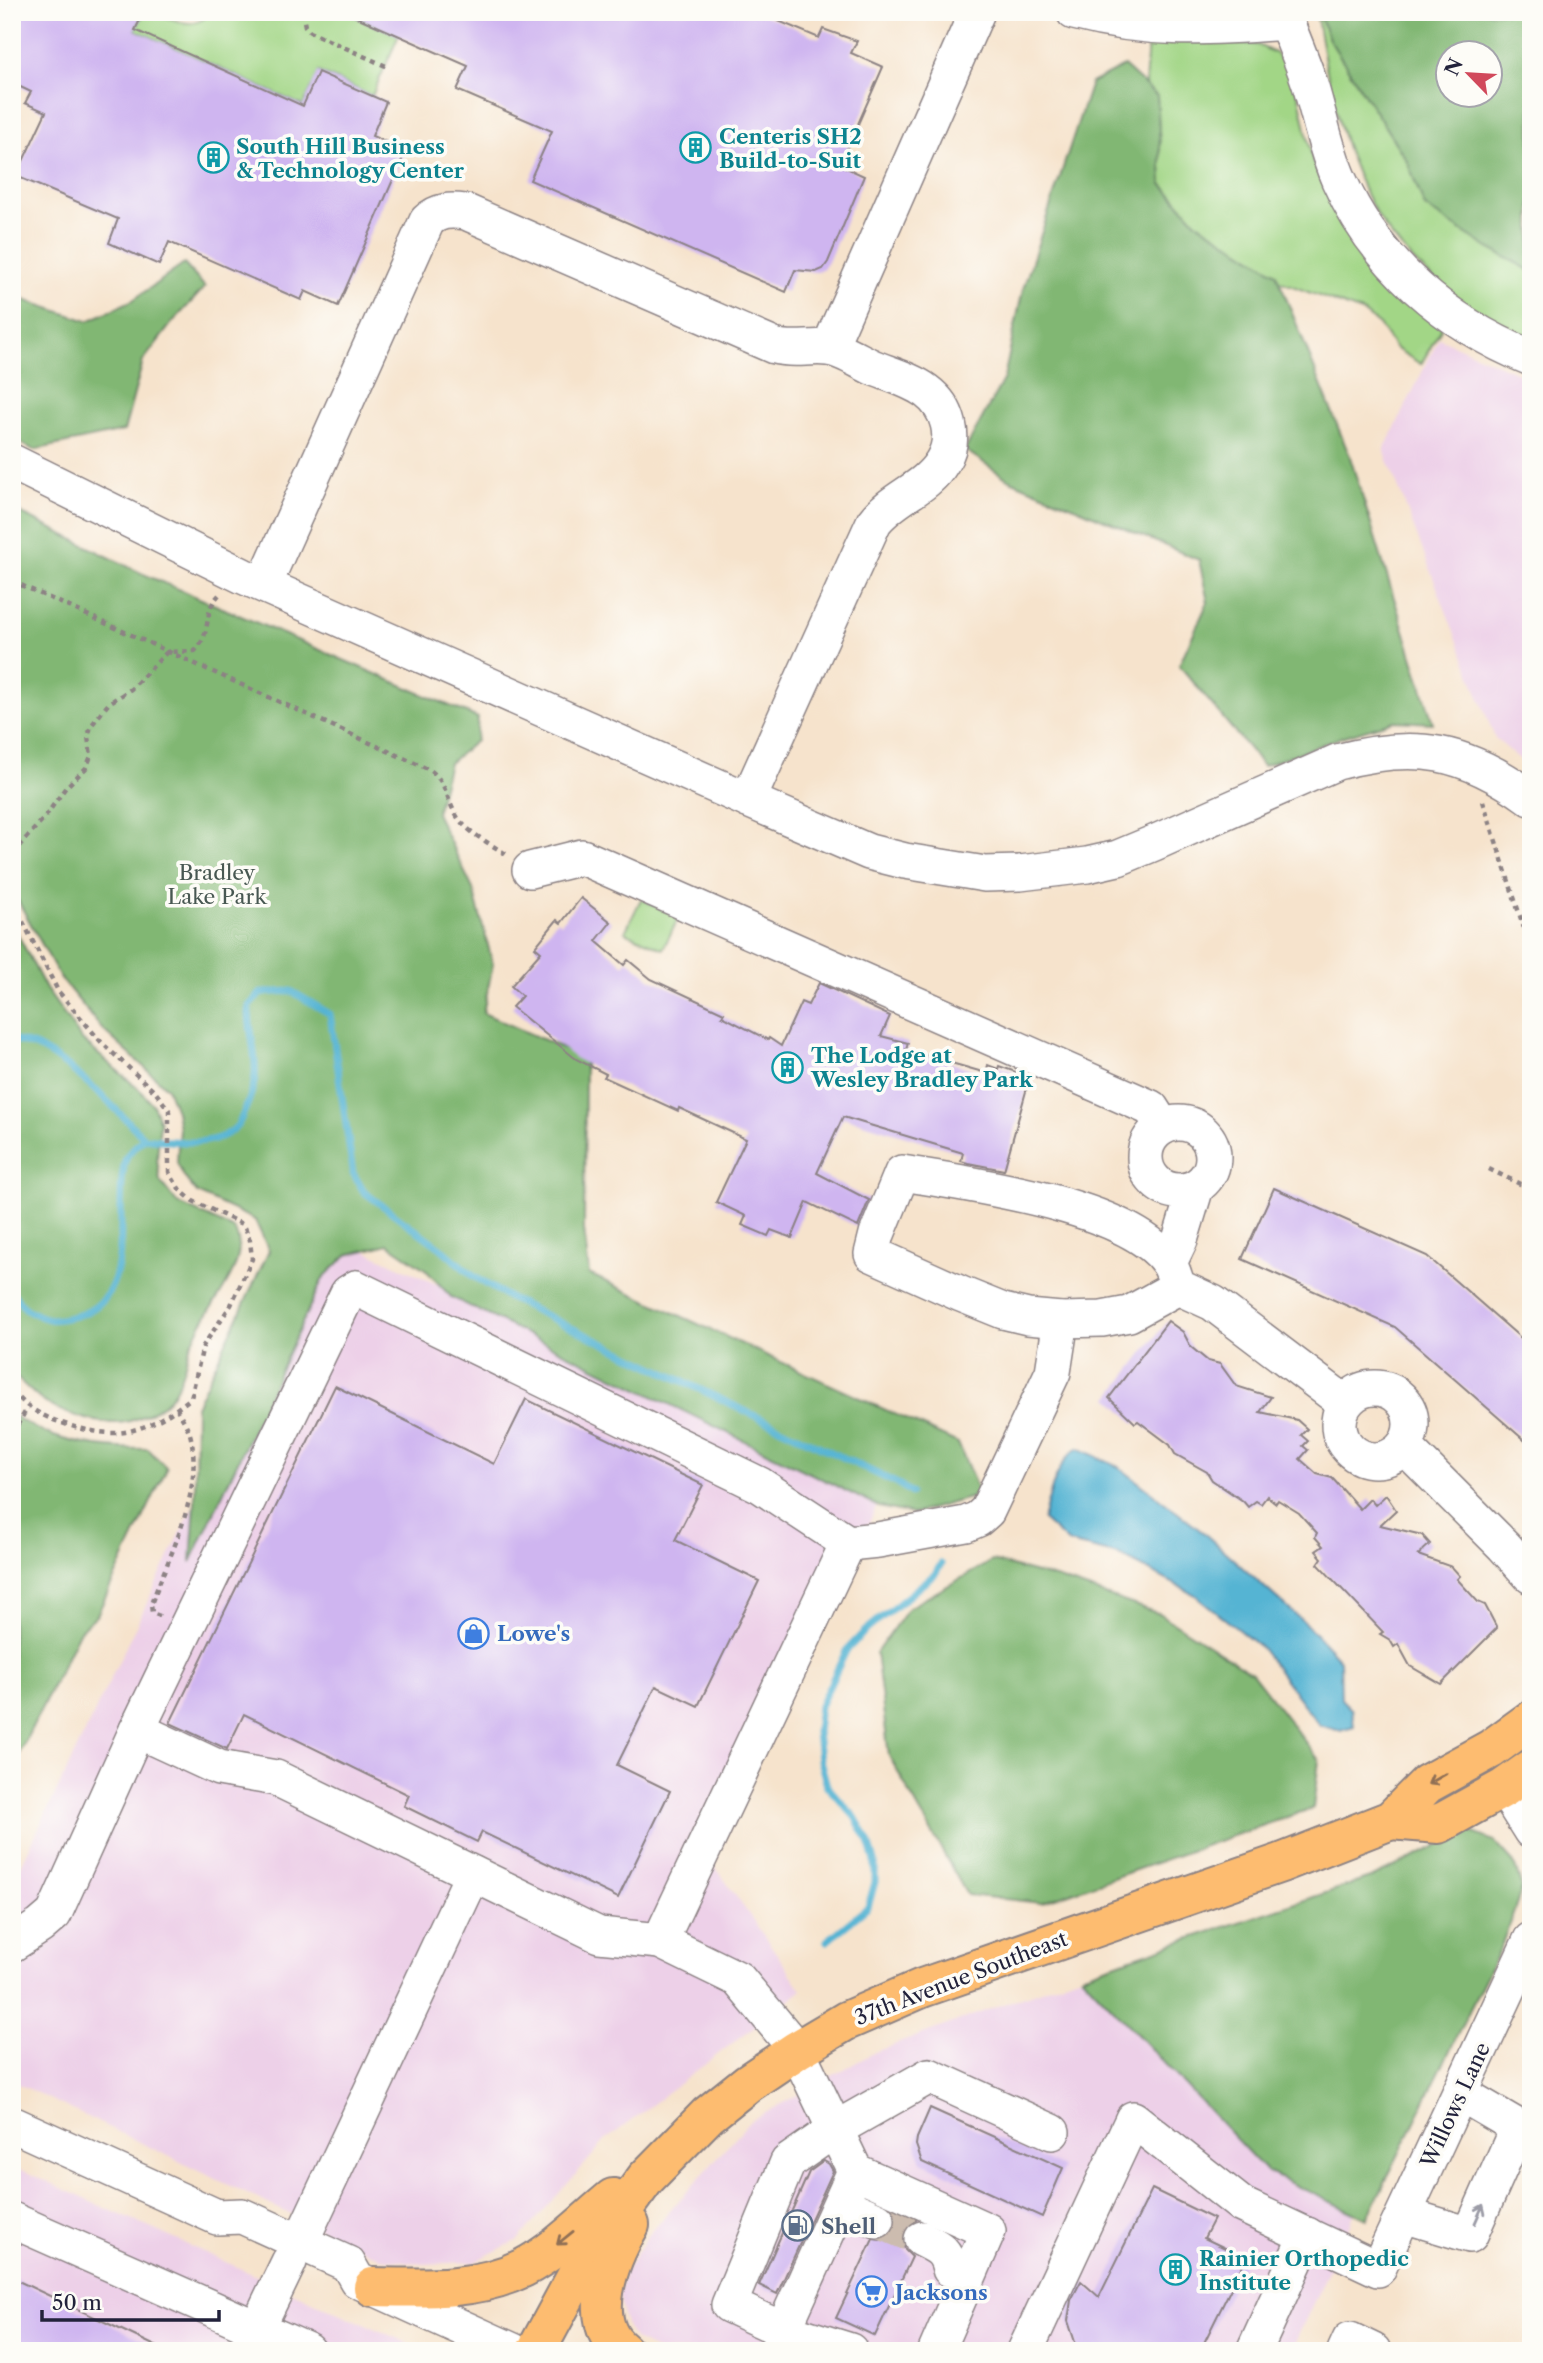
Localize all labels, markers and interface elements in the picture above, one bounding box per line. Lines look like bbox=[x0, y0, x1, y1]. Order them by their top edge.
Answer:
north arrow bbox=[1434, 38, 1504, 108]
text: N bbox=[1440, 55, 1468, 79]
place label: Centeris SH2 Build-to-Suit bbox=[719, 124, 862, 173]
building icon: Centeris SH2 Build-to-Suit bbox=[679, 131, 713, 165]
place label: South Hill Business & Technology Center bbox=[236, 134, 465, 183]
building icon: South Hill Business & Technology Center bbox=[196, 141, 230, 175]
park label: Bradley Lake Park bbox=[167, 860, 267, 909]
place label: The Lodge at Wesley Bradley Park bbox=[810, 1043, 1034, 1092]
building icon: The Lodge at Wesley Bradley Park bbox=[771, 1050, 805, 1084]
shop icon: Lowe's bbox=[457, 1616, 491, 1650]
place label: Lowe's bbox=[497, 1621, 570, 1646]
one-way arrow bbox=[1427, 1772, 1447, 1786]
street label: 37th Avenue Southeast bbox=[851, 1926, 1071, 2030]
street label: Willows Lane bbox=[1415, 2038, 1495, 2173]
one-way arrow bbox=[1474, 2203, 1487, 2225]
fuel station icon: Shell bbox=[781, 2209, 815, 2243]
place label: Shell bbox=[821, 2214, 876, 2239]
one-way arrow bbox=[556, 2230, 574, 2245]
place label: Rainier Orthopedic Institute bbox=[1199, 2246, 1409, 2295]
building icon: Rainier Orthopedic Institute bbox=[1159, 2253, 1193, 2287]
supermarket icon: Jacksons bbox=[855, 2275, 889, 2309]
scale bar bbox=[42, 2279, 219, 2323]
place label: Jacksons bbox=[891, 2280, 988, 2305]
text: 50 m bbox=[52, 2290, 102, 2315]

